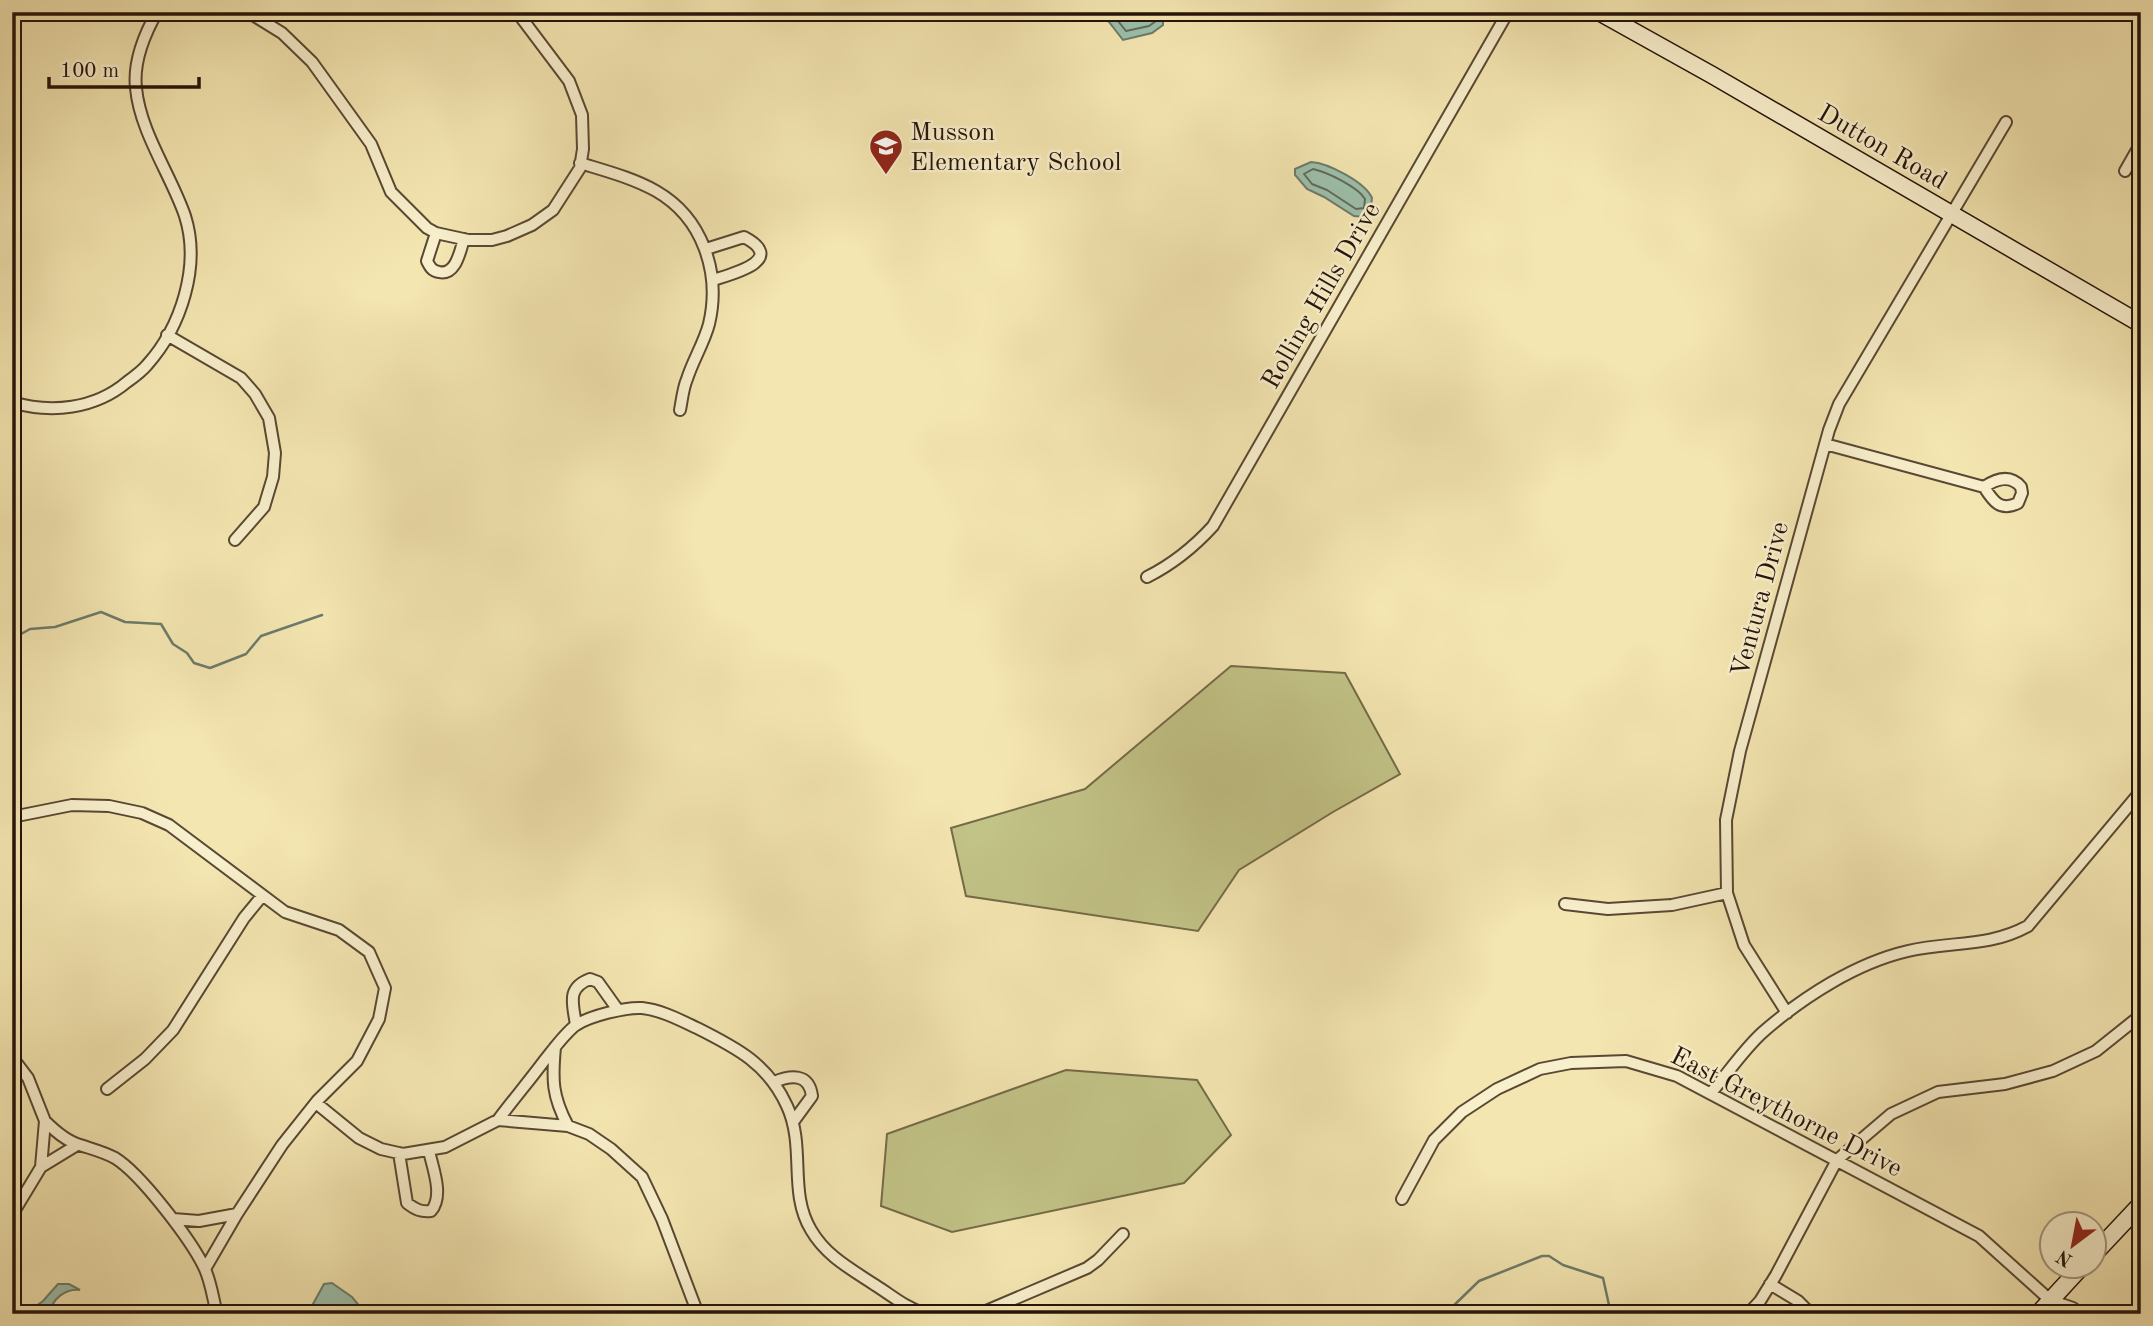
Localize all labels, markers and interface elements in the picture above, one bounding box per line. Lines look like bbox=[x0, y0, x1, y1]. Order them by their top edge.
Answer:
scale bar bbox=[49, 46, 200, 90]
text: 100 m bbox=[60, 61, 119, 82]
street label: Dutton Road bbox=[1813, 100, 1951, 195]
place label: Musson Elementary School bbox=[910, 120, 1122, 176]
school or university icon: Musson Elementary School bbox=[867, 127, 905, 176]
street label: Rolling Hills Drive bbox=[1258, 198, 1386, 394]
street label: Ventura Drive bbox=[1728, 519, 1794, 680]
street label: East Greythorne Drive bbox=[1666, 1043, 1906, 1183]
north arrow bbox=[2038, 1210, 2108, 1280]
text: N bbox=[2054, 1245, 2077, 1269]

